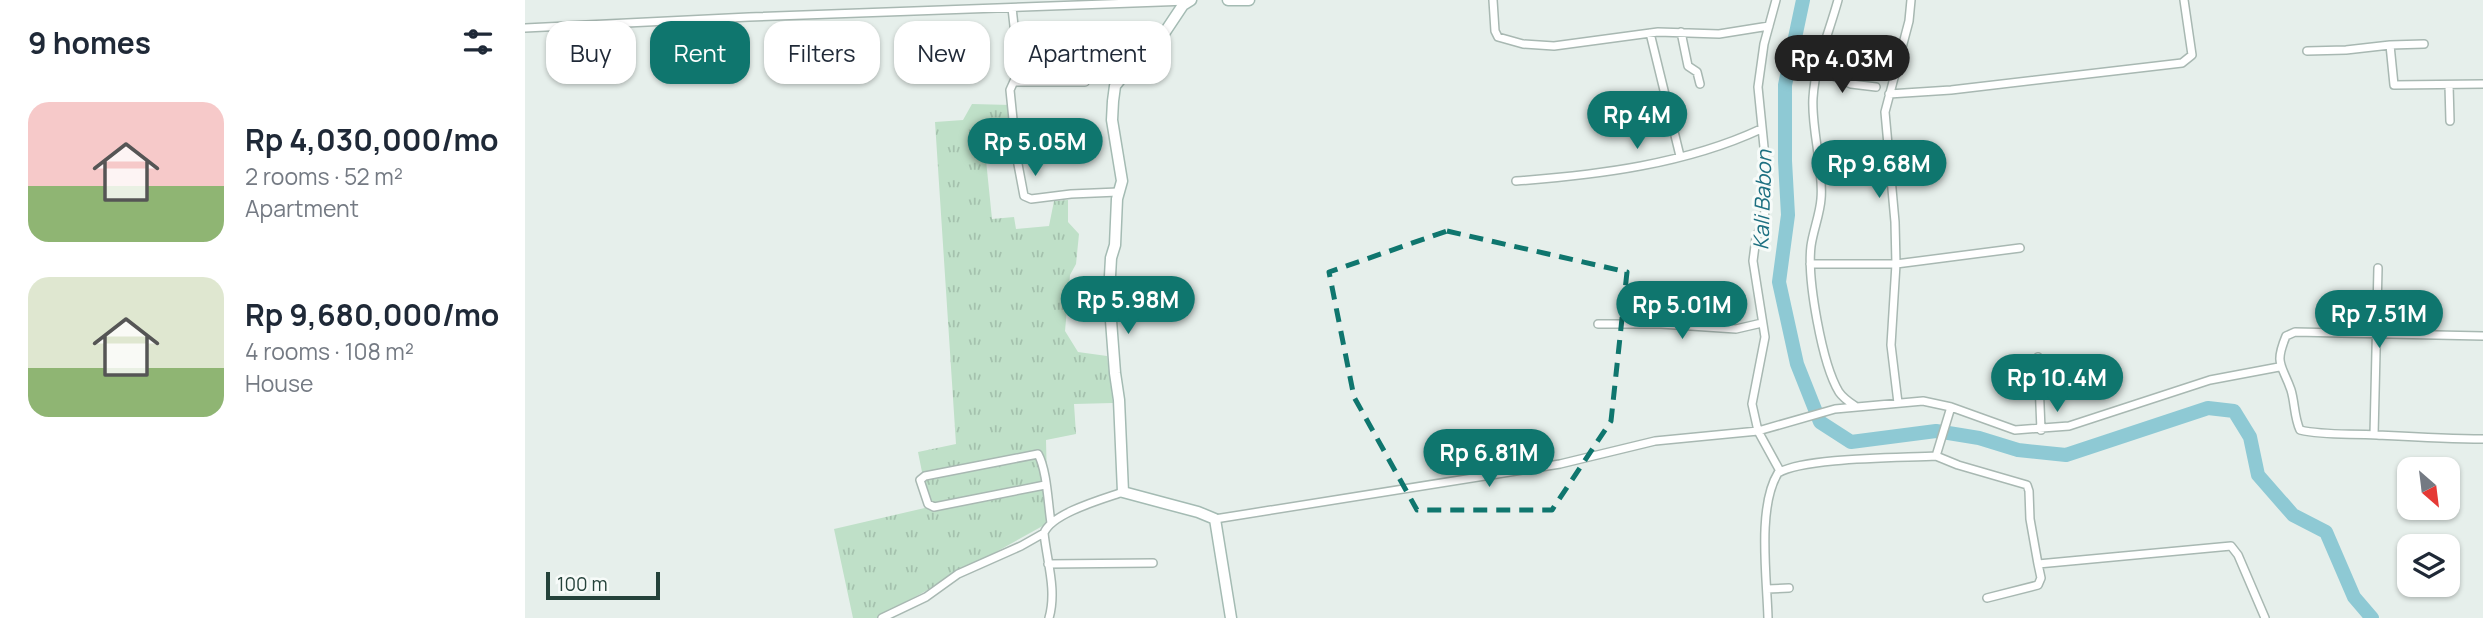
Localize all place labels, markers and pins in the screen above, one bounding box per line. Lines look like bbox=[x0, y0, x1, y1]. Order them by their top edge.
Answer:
pin: Rp 4.03M bbox=[1770, 36, 1914, 95]
pin: Rp 4M bbox=[1588, 92, 1686, 151]
pin: Rp 5.05M bbox=[963, 118, 1107, 178]
pin: Rp 9.68M bbox=[1807, 140, 1951, 200]
pin: Rp 5.98M bbox=[1056, 276, 1200, 336]
pin: Rp 5.01M bbox=[1610, 282, 1754, 341]
pin: Rp 7.51M bbox=[2307, 290, 2451, 350]
pin: Rp 10.4M bbox=[1985, 354, 2129, 414]
pin: Rp 6.81M bbox=[1417, 430, 1561, 489]

